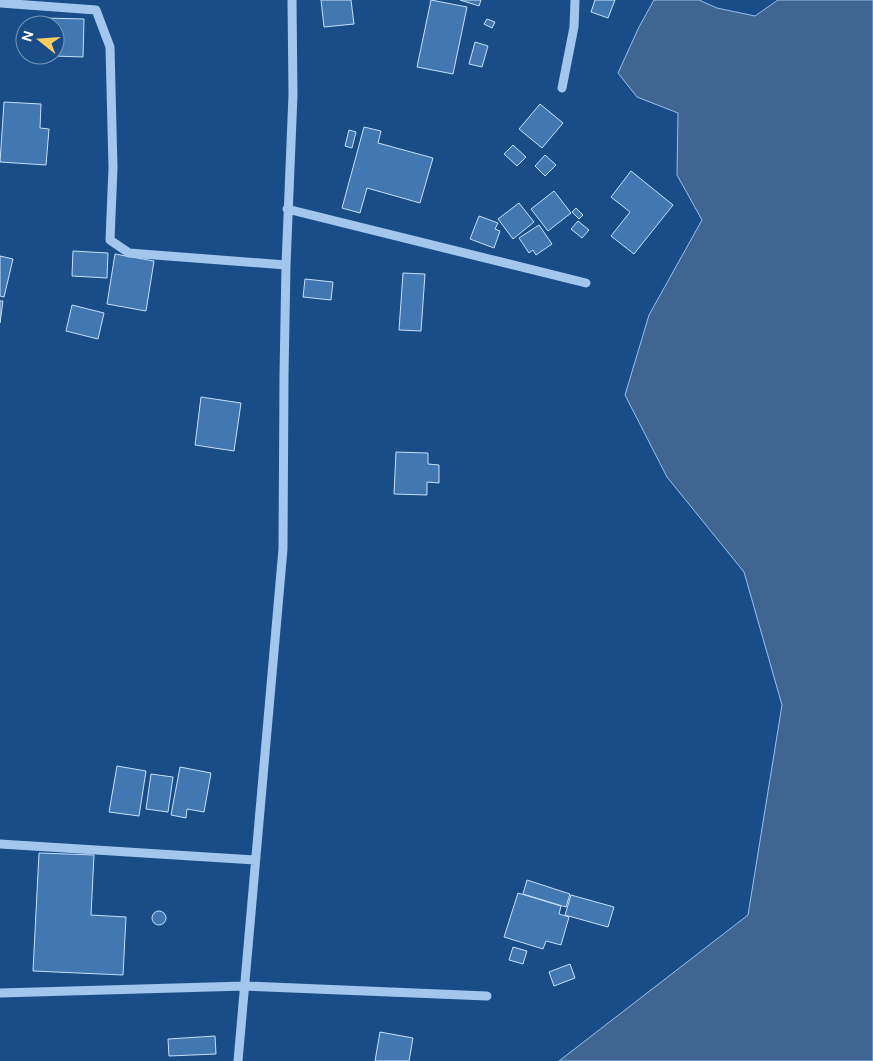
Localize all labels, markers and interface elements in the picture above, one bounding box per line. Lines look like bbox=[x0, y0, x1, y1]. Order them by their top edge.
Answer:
north arrow bbox=[15, 15, 65, 65]
text: N bbox=[17, 29, 38, 44]

